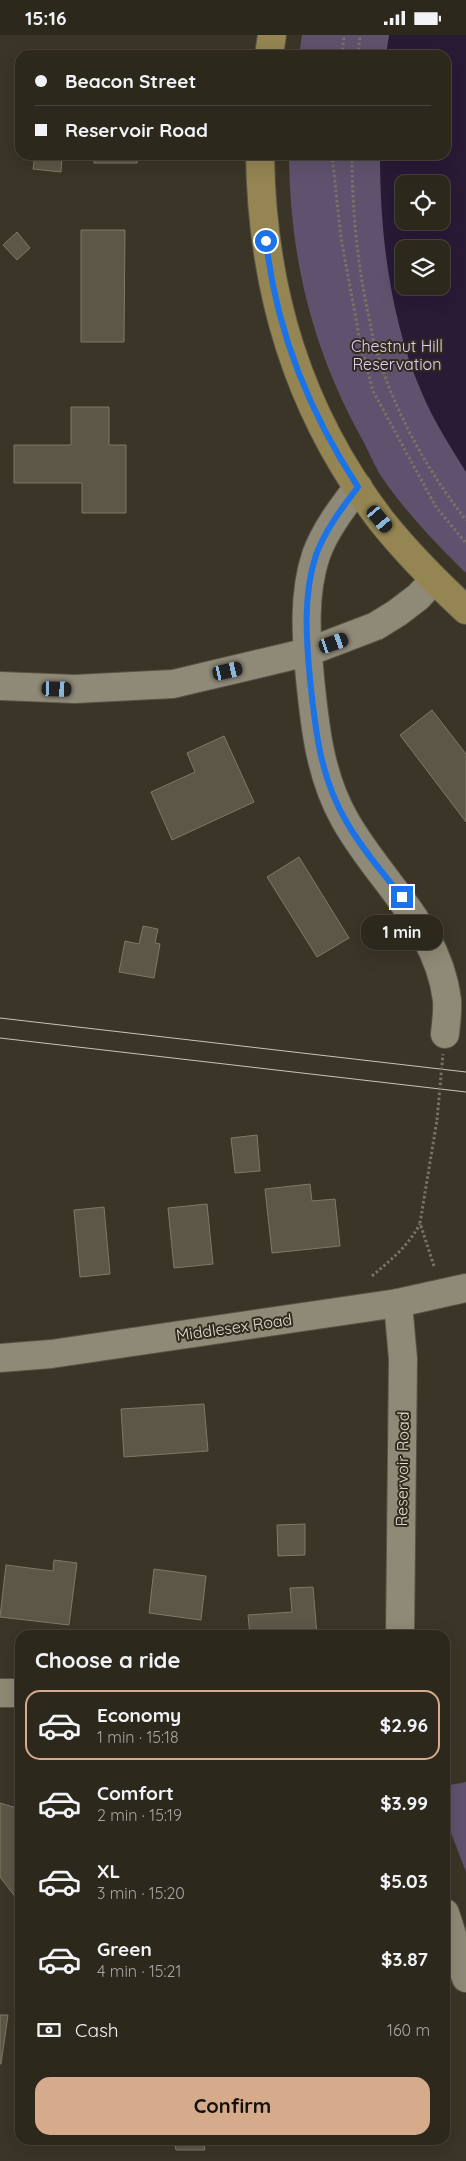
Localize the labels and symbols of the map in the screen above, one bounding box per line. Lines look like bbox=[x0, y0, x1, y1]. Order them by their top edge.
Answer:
route start bbox=[255, 230, 277, 252]
park label: Chestnut Hill Reservation bbox=[351, 336, 443, 374]
car bbox=[364, 503, 395, 535]
car bbox=[317, 631, 350, 655]
car bbox=[211, 660, 244, 682]
car bbox=[41, 681, 72, 697]
route end bbox=[391, 886, 413, 908]
callout: 1 min bbox=[361, 915, 443, 949]
street label: Middlesex Road bbox=[175, 1309, 293, 1345]
street label: Reservoir Road bbox=[391, 1411, 413, 1527]

